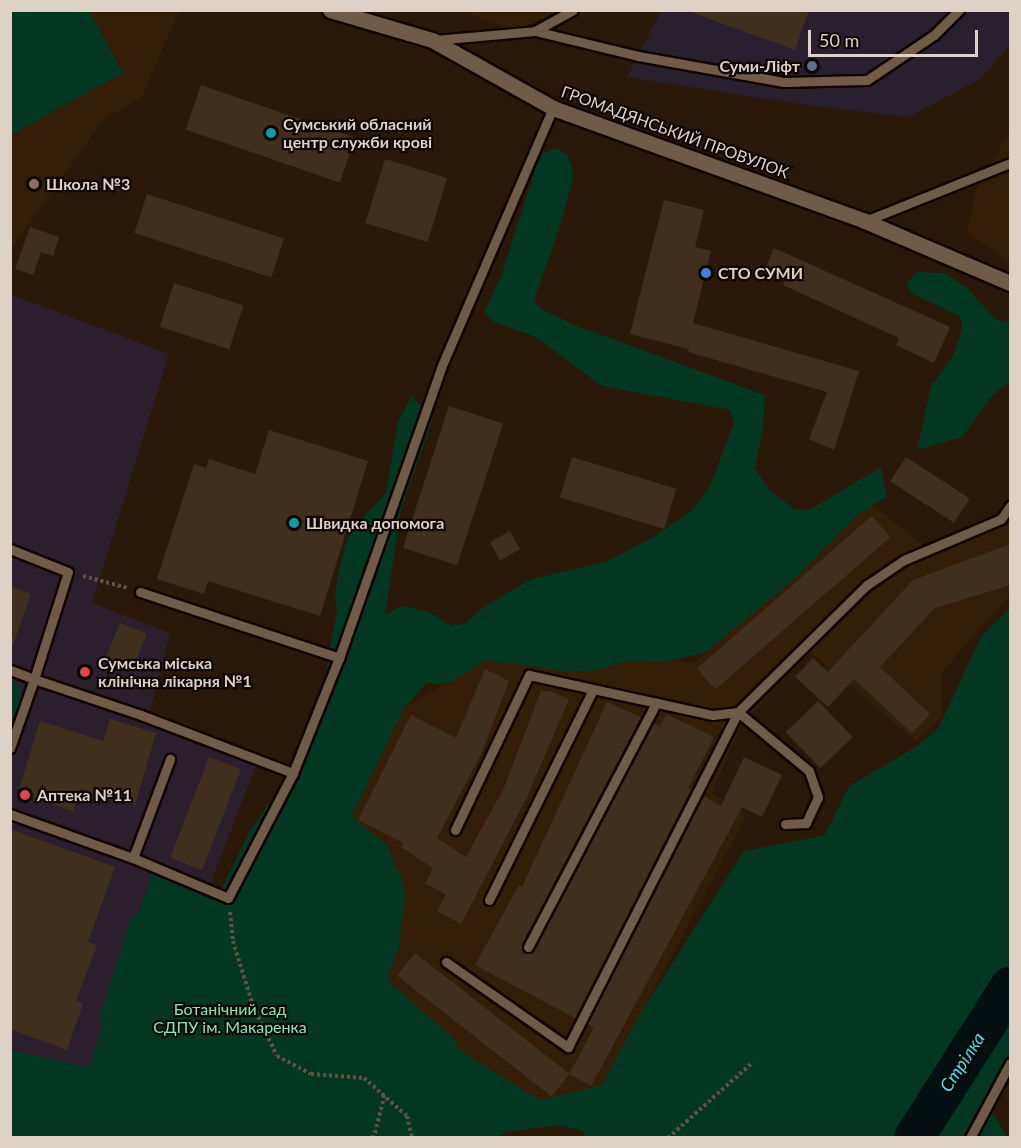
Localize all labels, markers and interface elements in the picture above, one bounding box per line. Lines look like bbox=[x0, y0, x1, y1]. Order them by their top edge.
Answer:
scale bar bbox=[811, 18, 980, 56]
text: 50 m bbox=[819, 29, 859, 51]
place label: Суми-Ліфт bbox=[719, 56, 800, 76]
marker: Суми-Ліфт bbox=[805, 59, 819, 73]
street label: ГРОМАДЯНСЬКИЙ ПРОВУЛОК bbox=[559, 82, 791, 182]
place label: Сумський обласний центр служби крові bbox=[283, 114, 432, 152]
marker: Сумський обласний центр служби крові bbox=[264, 126, 278, 140]
place label: Школа №3 bbox=[46, 174, 130, 194]
marker: Школа №3 bbox=[27, 177, 41, 191]
place label: СТО СУМИ bbox=[718, 263, 803, 283]
marker: СТО СУМИ bbox=[699, 266, 713, 280]
place label: Швидка допомога bbox=[306, 513, 444, 533]
marker: Швидка допомога bbox=[287, 516, 301, 530]
place label: Сумська міська клінічна лікарня №1 bbox=[98, 653, 252, 691]
marker: Сумська міська клінічна лікарня №1 bbox=[76, 663, 94, 681]
place label: Аптека №11 bbox=[37, 785, 132, 805]
marker: Аптека №11 bbox=[18, 788, 32, 802]
park label: Ботанічний сад СДПУ ім. Макаренка bbox=[153, 999, 307, 1037]
water label: Стрілка bbox=[935, 1028, 989, 1096]

